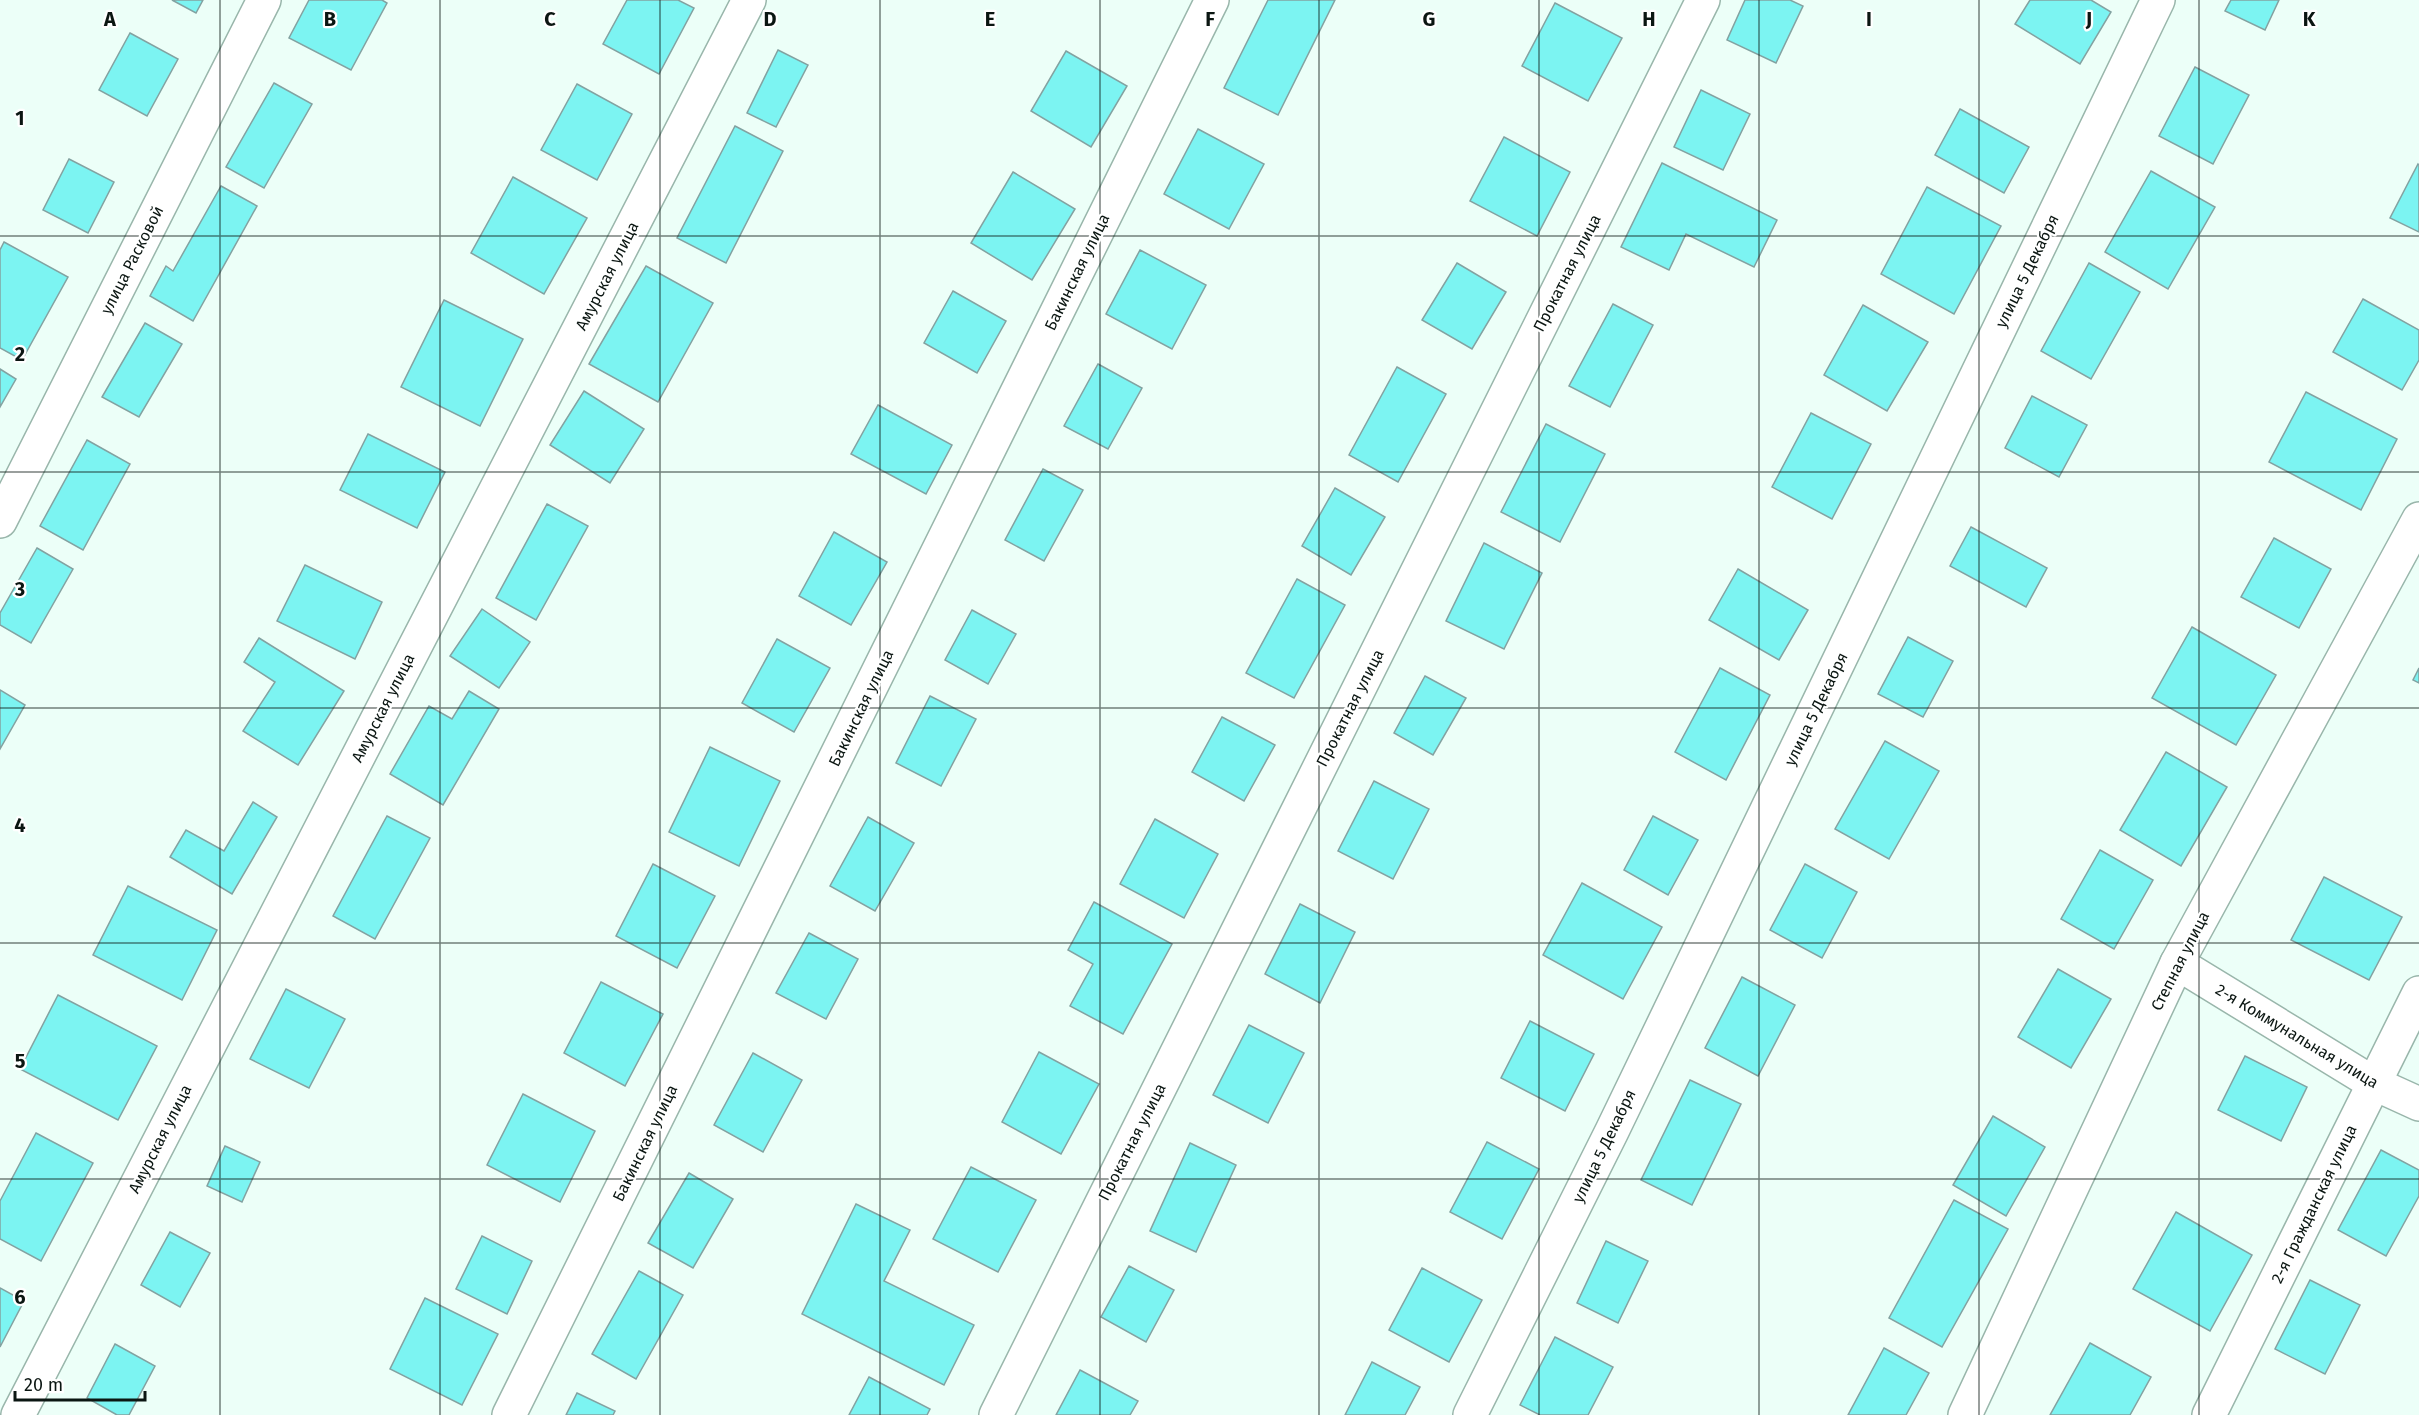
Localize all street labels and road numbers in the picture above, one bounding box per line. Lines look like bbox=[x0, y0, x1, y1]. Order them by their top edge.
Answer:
street label: улица Расковой bbox=[97, 203, 167, 317]
street label: Бакинская улица bbox=[1041, 211, 1113, 333]
street label: Прокатная улица bbox=[1529, 211, 1605, 335]
street label: улица 5 Декабря bbox=[1991, 211, 2063, 331]
street label: Амурская улица bbox=[571, 219, 643, 333]
street label: Прокатная улица bbox=[1312, 646, 1388, 770]
street label: Бакинская улица bbox=[825, 647, 897, 769]
street label: улица 5 Декабря bbox=[1780, 649, 1852, 769]
street label: Амурская улица bbox=[347, 651, 419, 765]
street label: Степная улица bbox=[2147, 908, 2213, 1014]
street label: 2-я Коммунальная улица bbox=[2212, 980, 2382, 1092]
street label: Прокатная улица bbox=[1094, 1080, 1170, 1204]
street label: Амурская улица bbox=[124, 1082, 196, 1196]
street label: Бакинская улица bbox=[609, 1082, 681, 1204]
street label: улица 5 Декабря bbox=[1568, 1086, 1640, 1206]
street label: 2-я Гражданская улица bbox=[2267, 1122, 2361, 1286]

